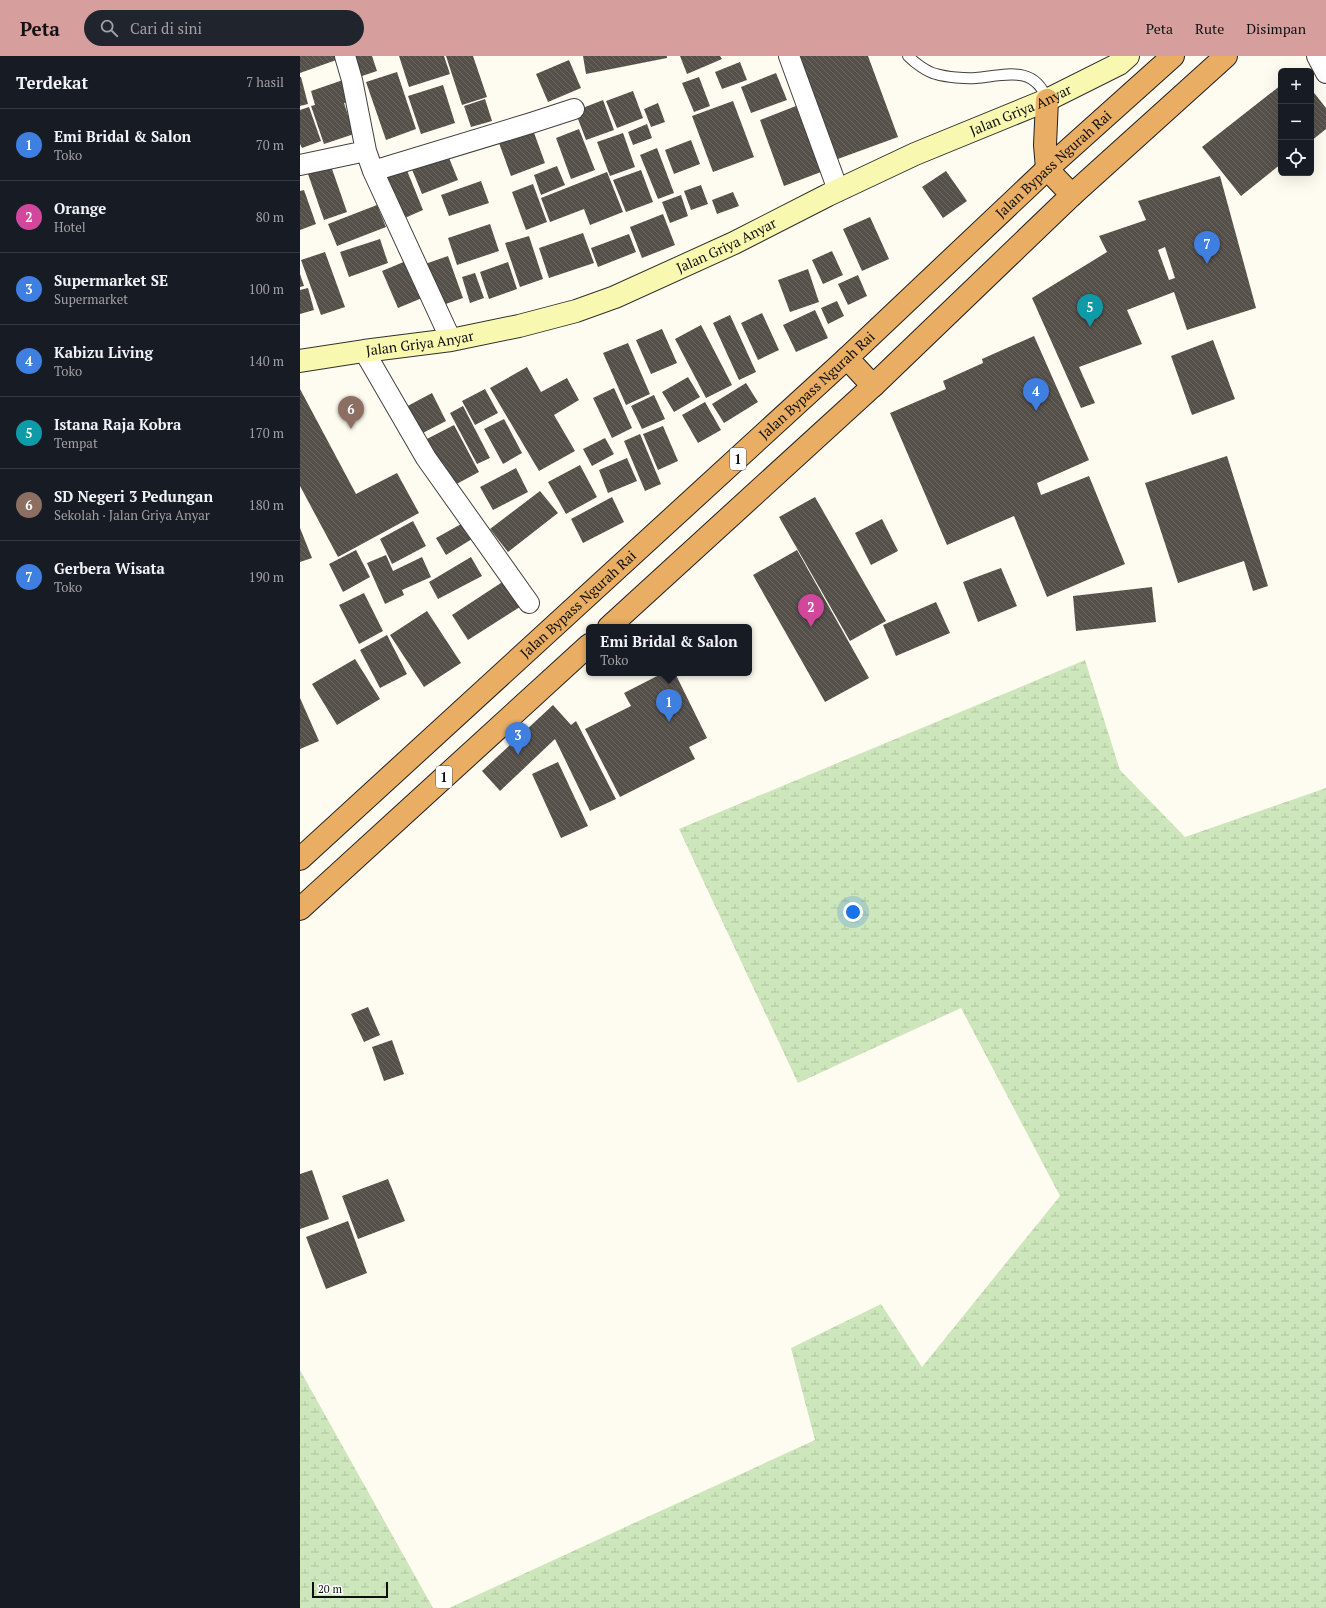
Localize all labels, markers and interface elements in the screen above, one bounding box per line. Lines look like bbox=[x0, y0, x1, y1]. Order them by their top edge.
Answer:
search box bbox=[84, 10, 364, 46]
text: Peta bbox=[20, 16, 60, 41]
icon: search bbox=[98, 17, 120, 39]
text: Cari di sini bbox=[130, 18, 202, 38]
text: Peta bbox=[1146, 19, 1173, 38]
text: Rute bbox=[1195, 19, 1224, 38]
text: Disimpan bbox=[1246, 19, 1306, 38]
map controls bbox=[1278, 68, 1314, 176]
button: + bbox=[1278, 68, 1314, 104]
text: Terdekat bbox=[16, 71, 88, 94]
text: 7 hasil bbox=[246, 73, 284, 91]
street label: Jalan Griya Anyar bbox=[967, 79, 1075, 140]
button: − bbox=[1278, 104, 1314, 140]
street label: Jalan Bypass Ngurah Rai bbox=[991, 106, 1115, 222]
text: Emi Bridal & Salon bbox=[54, 126, 191, 146]
text: 1 bbox=[25, 136, 33, 154]
text: 70 m bbox=[256, 136, 284, 154]
button: locate bbox=[1278, 140, 1314, 176]
text: Toko bbox=[54, 146, 82, 164]
text: Orange bbox=[54, 198, 106, 218]
text: 2 bbox=[25, 208, 33, 226]
text: 80 m bbox=[256, 208, 284, 226]
street label: Jalan Griya Anyar bbox=[673, 213, 780, 277]
text: Hotel bbox=[54, 218, 86, 236]
pin: 7 bbox=[1194, 231, 1220, 264]
text: Supermarket SE bbox=[54, 270, 168, 290]
text: 3 bbox=[25, 280, 33, 298]
text: 100 m bbox=[249, 280, 284, 298]
text: Supermarket bbox=[54, 290, 128, 308]
pin: 5 bbox=[1077, 294, 1103, 327]
street label: Jalan Griya Anyar bbox=[365, 325, 476, 360]
street label: Jalan Bypass Ngurah Rai bbox=[754, 327, 878, 443]
text: Kabizu Living bbox=[54, 342, 153, 362]
text: 4 bbox=[25, 352, 33, 370]
text: 140 m bbox=[249, 352, 284, 370]
text: Toko bbox=[54, 362, 82, 380]
pin: 4 bbox=[1023, 378, 1049, 411]
pin: 6 bbox=[338, 396, 364, 429]
text: Istana Raja Kobra bbox=[54, 414, 181, 434]
text: 5 bbox=[25, 424, 33, 442]
text: 170 m bbox=[249, 424, 284, 442]
text: Tempat bbox=[54, 434, 98, 452]
road number: 1 bbox=[730, 448, 746, 470]
text: SD Negeri 3 Pedungan bbox=[54, 486, 213, 506]
text: 6 bbox=[25, 496, 33, 514]
text: 180 m bbox=[249, 496, 284, 514]
text: Sekolah · Jalan Griya Anyar bbox=[54, 506, 210, 524]
street label: Jalan Bypass Ngurah Rai bbox=[516, 546, 640, 662]
text: Gerbera Wisata bbox=[54, 558, 165, 578]
text: 7 bbox=[25, 568, 33, 586]
text: 190 m bbox=[249, 568, 284, 586]
text: Toko bbox=[54, 578, 82, 596]
pin: 2 bbox=[798, 594, 824, 627]
popup bbox=[586, 624, 752, 676]
text: Emi Bridal & Salon bbox=[600, 631, 738, 651]
text: Toko bbox=[600, 651, 629, 669]
pin: 1 bbox=[656, 689, 682, 722]
pin: 3 bbox=[505, 722, 531, 755]
road number: 1 bbox=[436, 766, 452, 788]
your location bbox=[843, 902, 863, 922]
scale bar bbox=[312, 1580, 388, 1599]
text: 20 m bbox=[318, 1582, 342, 1596]

